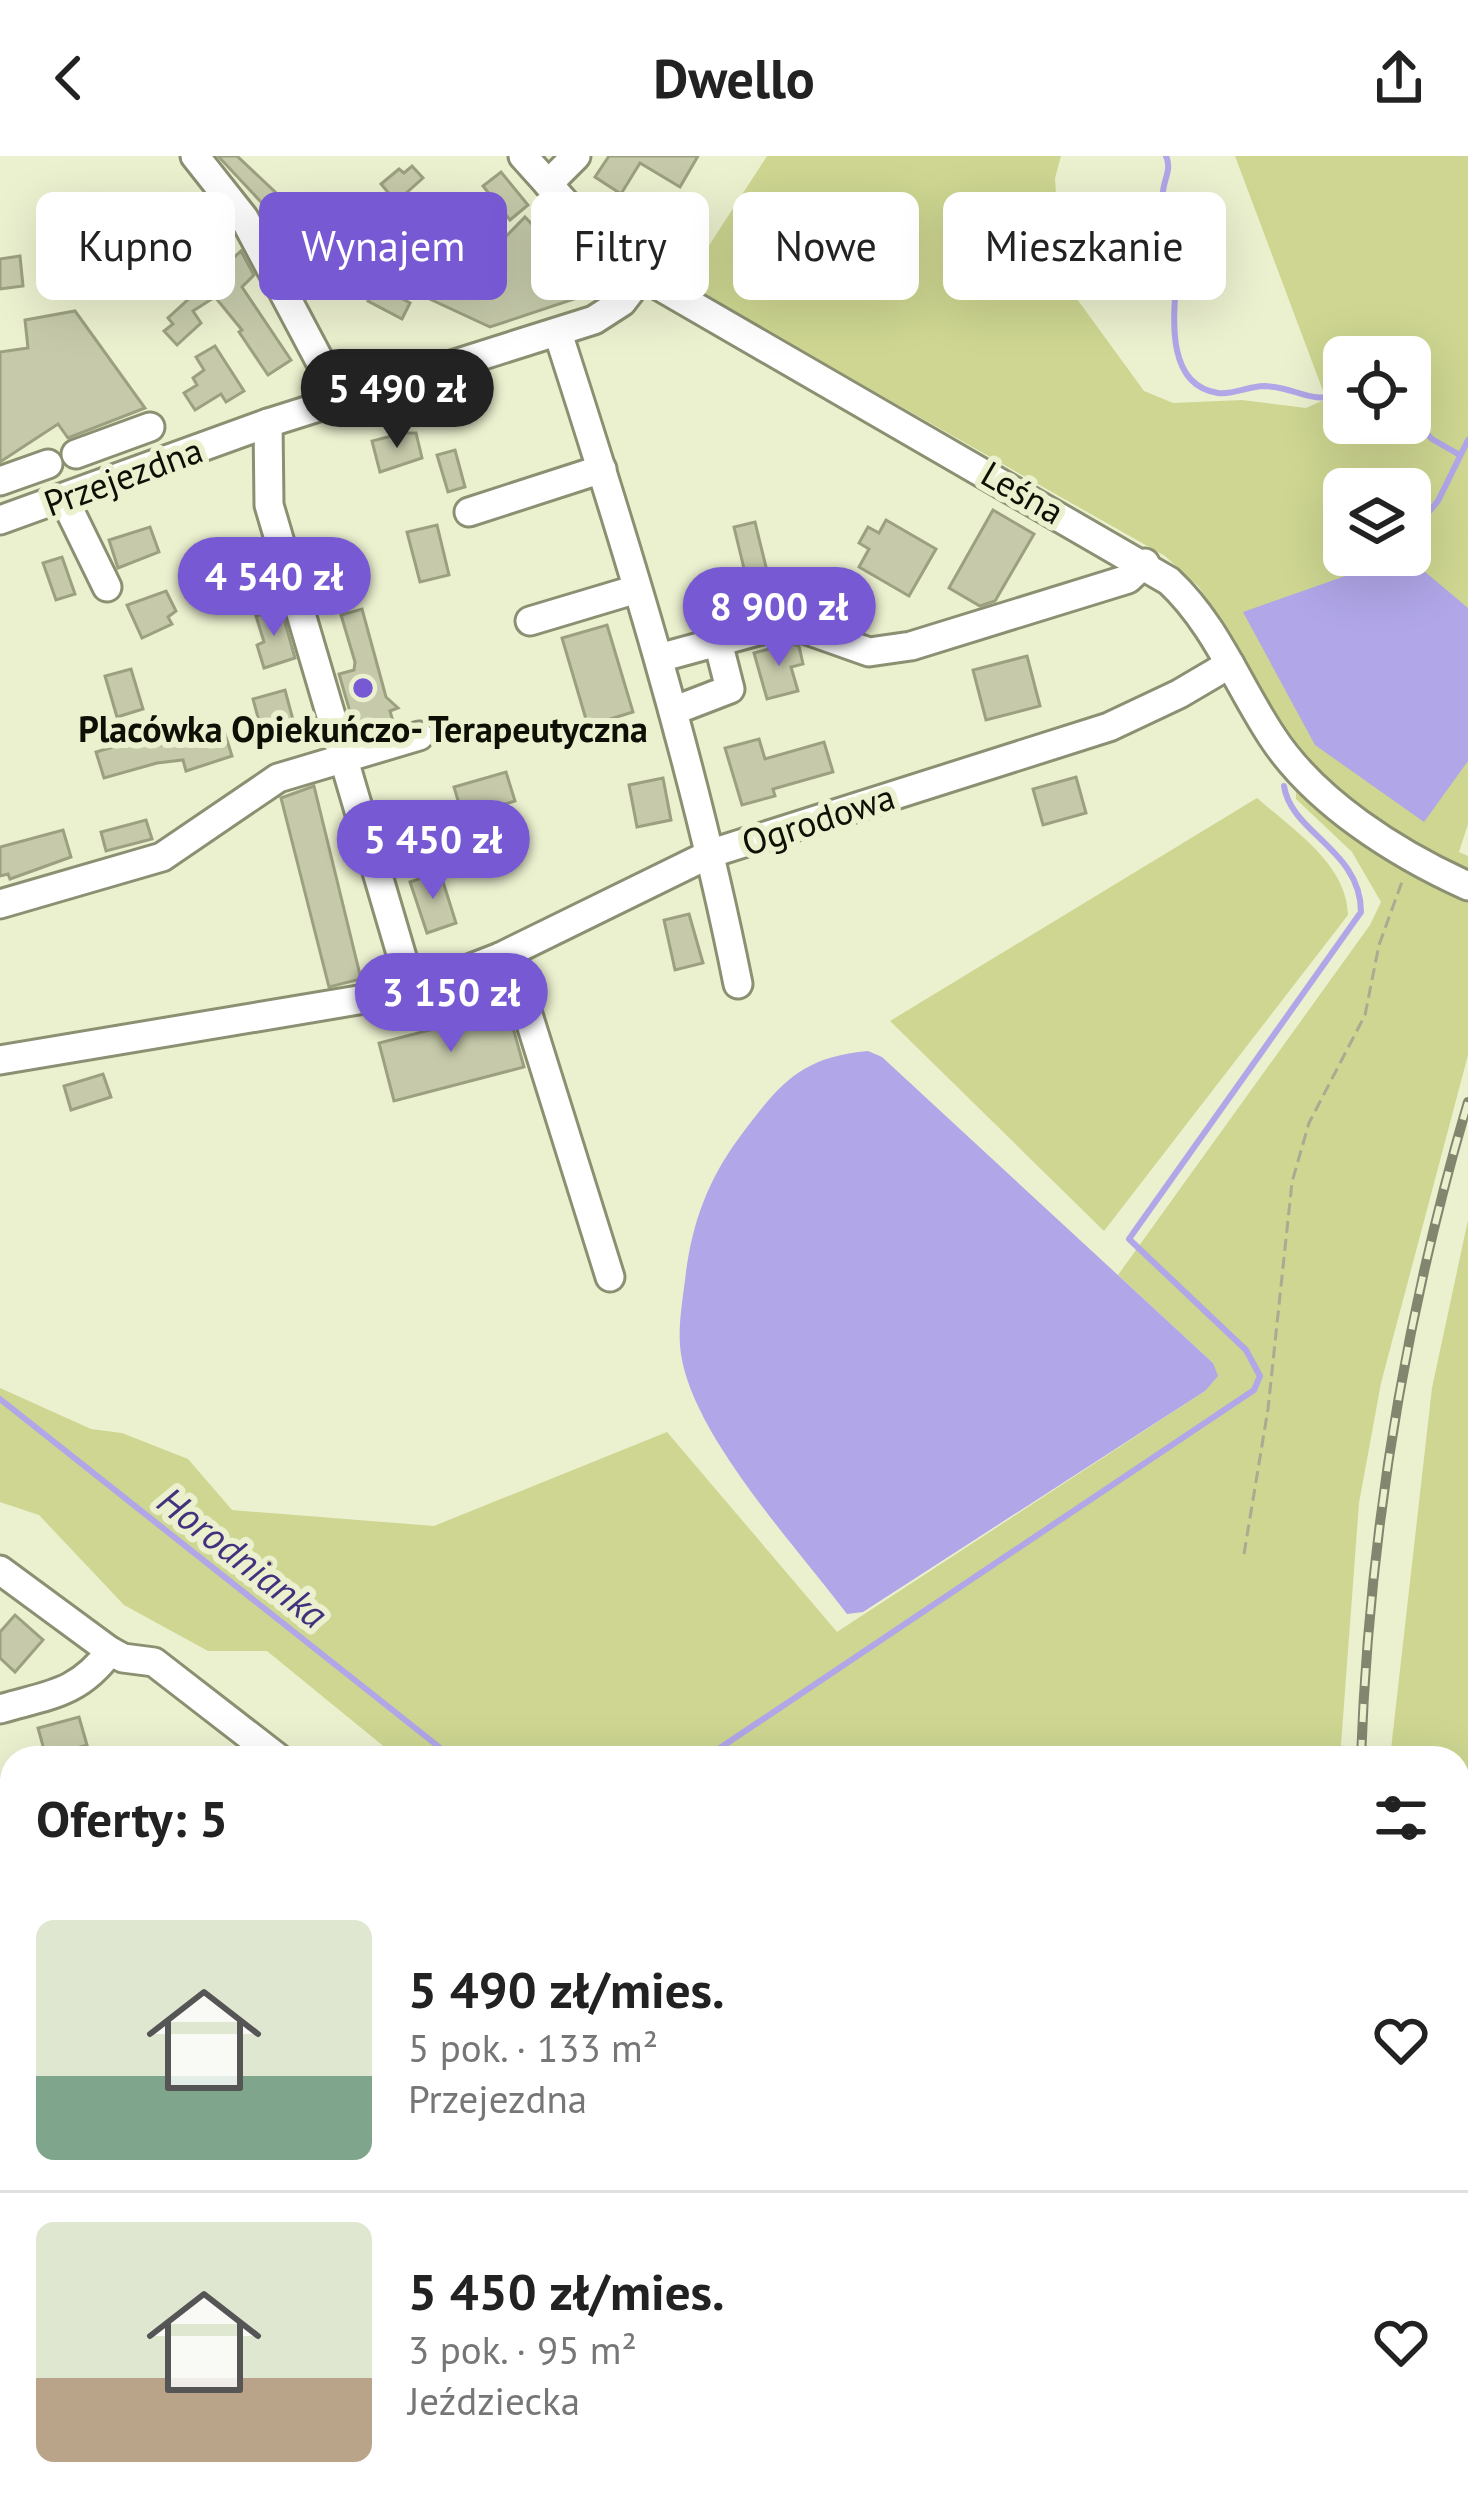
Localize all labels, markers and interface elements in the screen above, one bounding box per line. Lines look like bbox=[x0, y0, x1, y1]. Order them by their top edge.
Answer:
text: Dwello bbox=[653, 43, 815, 113]
icon: back bbox=[36, 45, 102, 111]
icon: share bbox=[1366, 45, 1432, 111]
chip: Kupno bbox=[36, 192, 235, 300]
chip: Wynajem bbox=[259, 192, 507, 300]
chip: Filtry bbox=[531, 192, 709, 300]
chip: Nowe bbox=[733, 192, 919, 300]
chip: Mieszkanie bbox=[943, 192, 1226, 300]
map controls bbox=[1323, 336, 1431, 576]
button: locate bbox=[1323, 336, 1431, 444]
pin: 5 490 zł bbox=[273, 349, 521, 451]
text: 5 490 zł bbox=[328, 362, 466, 413]
street label: Przejezdna bbox=[37, 426, 209, 526]
street label: Leśna bbox=[973, 450, 1073, 534]
button: layers bbox=[1323, 468, 1431, 576]
pin: 4 540 zł bbox=[150, 537, 398, 639]
text: 4 540 zł bbox=[205, 550, 343, 601]
pin: 8 900 zł bbox=[655, 567, 903, 669]
text: 8 900 zł bbox=[710, 580, 848, 631]
marker: Placówka Opiekuńczo- Terapeutyczna bbox=[350, 675, 376, 701]
place label: Placówka Opiekuńczo- Terapeutyczna bbox=[78, 705, 648, 752]
street label: Ogrodowa bbox=[736, 772, 900, 866]
pin: 5 450 zł bbox=[309, 800, 557, 902]
text: 5 450 zł bbox=[364, 813, 502, 864]
pin: 3 150 zł bbox=[327, 953, 575, 1055]
text: 3 150 zł bbox=[382, 966, 520, 1017]
water label: Horodnianka bbox=[148, 1475, 338, 1639]
text: Oferty: 5 bbox=[36, 1785, 228, 1851]
icon: filters bbox=[1368, 1785, 1434, 1851]
text: 5 490 zł/mies. bbox=[408, 1956, 725, 2022]
icon: home bbox=[132, 1968, 276, 2112]
icon: heart bbox=[1368, 2007, 1434, 2073]
text: 5 pok. · 133 m² bbox=[408, 2022, 658, 2073]
text: Przejezdna bbox=[408, 2073, 587, 2124]
text: 5 450 zł/mies. bbox=[408, 2258, 725, 2324]
icon: home bbox=[132, 2270, 276, 2414]
icon: heart bbox=[1368, 2309, 1434, 2375]
text: 3 pok. · 95 m² bbox=[408, 2324, 637, 2375]
text: Jeździecka bbox=[408, 2375, 580, 2426]

